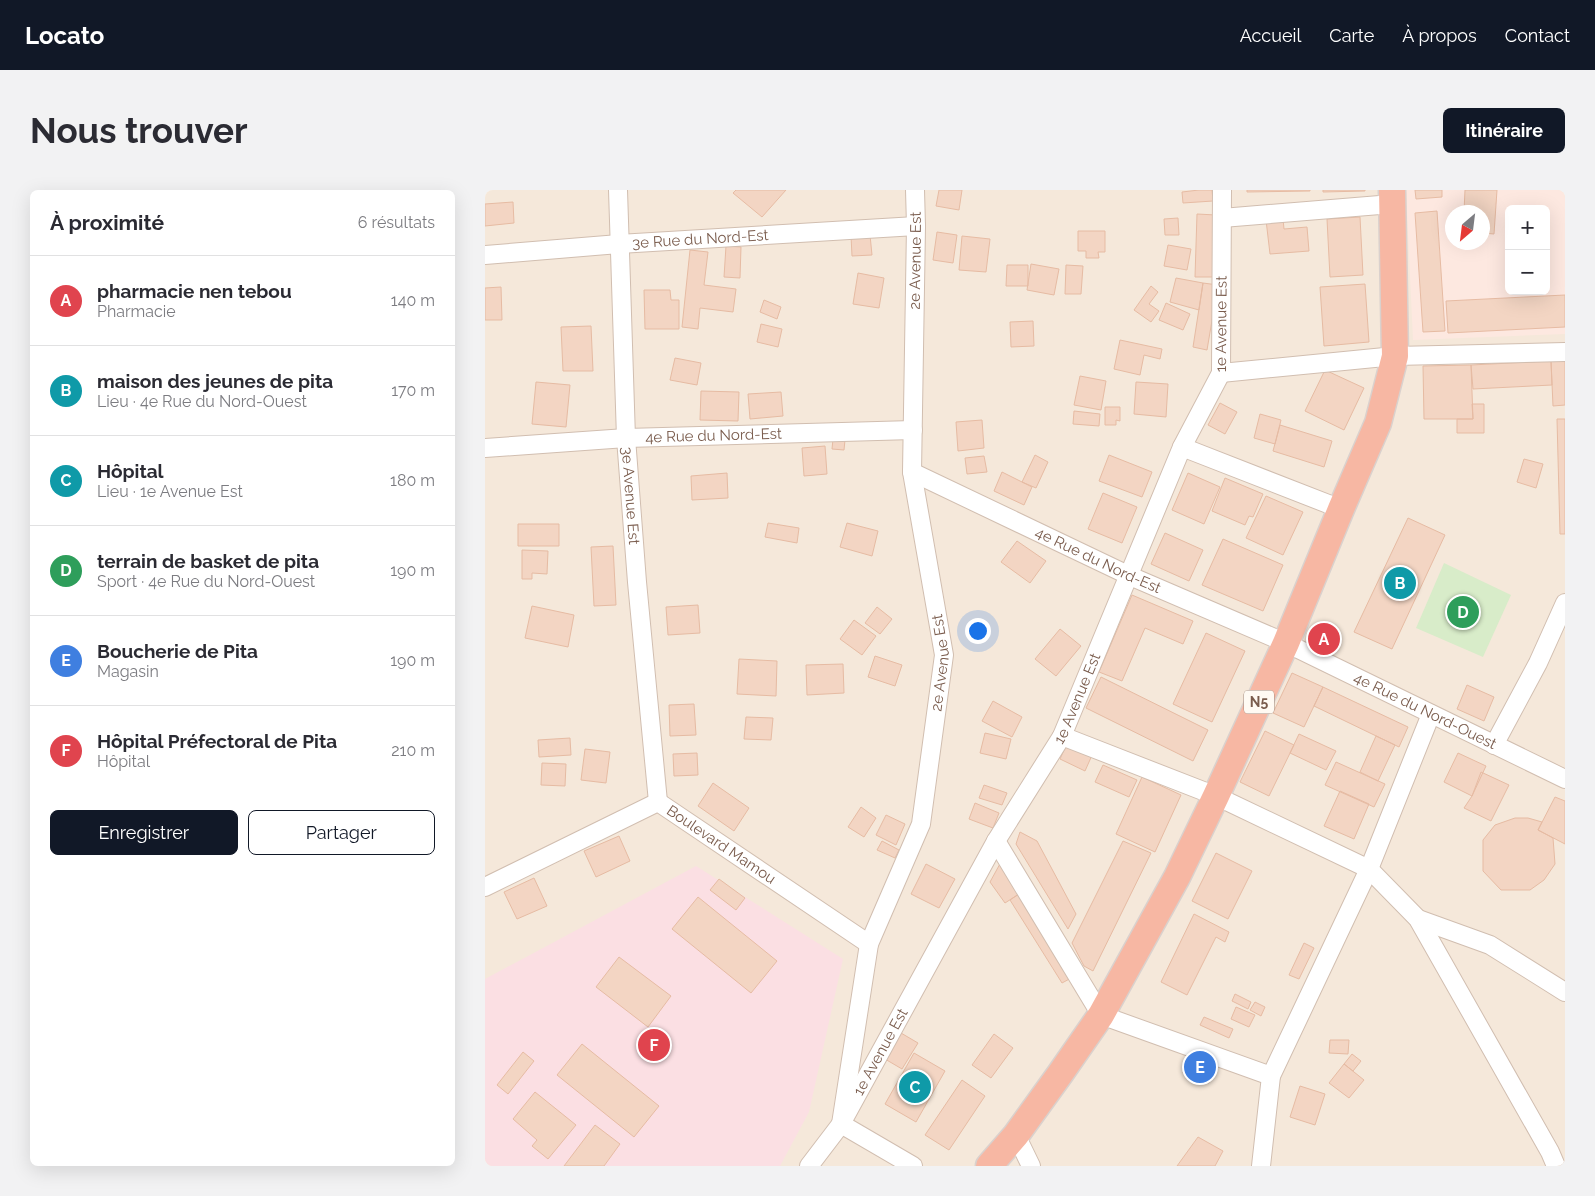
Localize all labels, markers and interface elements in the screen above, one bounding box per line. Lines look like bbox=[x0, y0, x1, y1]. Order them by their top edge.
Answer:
text: Locato bbox=[25, 21, 104, 50]
text: Accueil bbox=[1240, 25, 1301, 46]
text: Carte bbox=[1329, 25, 1374, 46]
text: À propos bbox=[1402, 25, 1477, 46]
text: Contact bbox=[1505, 25, 1570, 46]
button: Itinéraire bbox=[1443, 108, 1565, 153]
text: Nous trouver bbox=[30, 110, 248, 151]
north arrow bbox=[1445, 205, 1490, 250]
map controls bbox=[1505, 205, 1550, 295]
button: + bbox=[1505, 205, 1550, 250]
text: À proximité bbox=[50, 210, 164, 235]
street label: 2e Avenue Est bbox=[906, 211, 925, 310]
text: 6 résultats bbox=[358, 213, 435, 232]
street label: 3e Rue du Nord-Est bbox=[632, 226, 769, 252]
button: − bbox=[1505, 250, 1550, 295]
street label: 1e Avenue Est bbox=[1212, 276, 1231, 372]
text: pharmacie nen tebou bbox=[97, 280, 292, 302]
text: A bbox=[61, 291, 71, 310]
text: 140 m bbox=[391, 291, 435, 310]
text: Pharmacie bbox=[97, 302, 176, 321]
text: maison des jeunes de pita bbox=[97, 370, 333, 392]
text: B bbox=[61, 381, 71, 400]
text: 170 m bbox=[391, 381, 435, 400]
text: Lieu · 4e Rue du Nord-Ouest bbox=[97, 392, 307, 411]
street label: 4e Rue du Nord-Est bbox=[645, 425, 782, 446]
street label: 3e Avenue Est bbox=[618, 446, 643, 545]
text: Hôpital bbox=[97, 460, 164, 482]
text: C bbox=[61, 471, 71, 490]
text: 180 m bbox=[390, 471, 435, 490]
text: Lieu · 1e Avenue Est bbox=[97, 482, 243, 501]
street label: 4e Rue du Nord-Est bbox=[1032, 523, 1164, 597]
text: terrain de basket de pita bbox=[97, 550, 319, 572]
text: D bbox=[60, 561, 72, 580]
text: 190 m bbox=[390, 561, 435, 580]
pin: B bbox=[1384, 564, 1416, 602]
text: Sport · 4e Rue du Nord-Ouest bbox=[97, 572, 315, 591]
pin: D bbox=[1447, 593, 1479, 631]
street label: 2e Avenue Est bbox=[927, 613, 953, 713]
your location bbox=[965, 618, 991, 644]
pin: A bbox=[1308, 620, 1340, 658]
text: Boucherie de Pita bbox=[97, 640, 258, 662]
text: E bbox=[61, 651, 71, 670]
text: 190 m bbox=[390, 651, 435, 670]
street label: 1e Avenue Est bbox=[1050, 651, 1104, 747]
text: Magasin bbox=[97, 662, 159, 681]
street label: 4e Rue du Nord-Ouest bbox=[1351, 668, 1499, 753]
road number: N5 bbox=[1244, 691, 1274, 714]
text: Hôpital Préfectoral de Pita bbox=[97, 730, 337, 752]
text: F bbox=[61, 741, 71, 760]
text: 210 m bbox=[391, 741, 435, 760]
text: Hôpital bbox=[97, 752, 150, 771]
street label: Boulevard Mamou bbox=[663, 801, 779, 888]
button: Enregistrer bbox=[50, 810, 238, 855]
button: Partager bbox=[248, 810, 435, 855]
street label: 1e Avenue Est bbox=[849, 1005, 912, 1099]
pin: F bbox=[638, 1026, 670, 1064]
pin: E bbox=[1184, 1048, 1216, 1086]
pin: C bbox=[899, 1068, 931, 1106]

